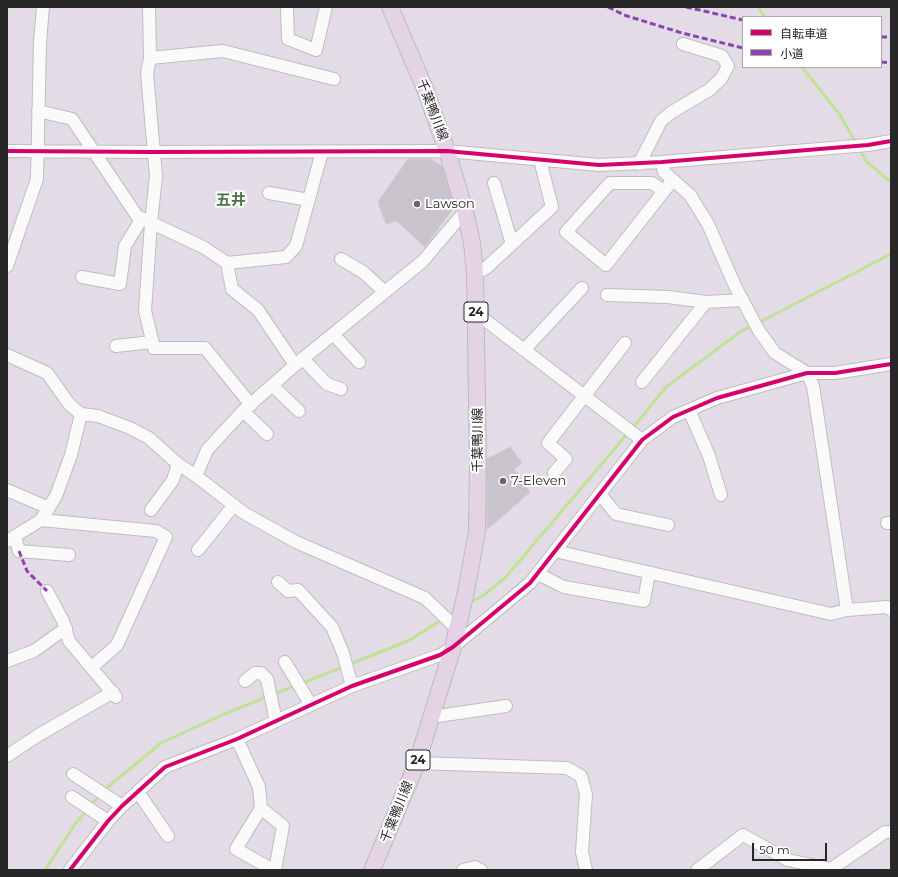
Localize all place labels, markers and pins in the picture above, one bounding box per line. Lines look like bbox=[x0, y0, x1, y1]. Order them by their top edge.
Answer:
place label: Lawson bbox=[425, 196, 475, 212]
marker: Lawson bbox=[412, 199, 422, 209]
place label: 7-Eleven bbox=[511, 473, 566, 489]
marker: 7-Eleven bbox=[498, 476, 508, 486]

